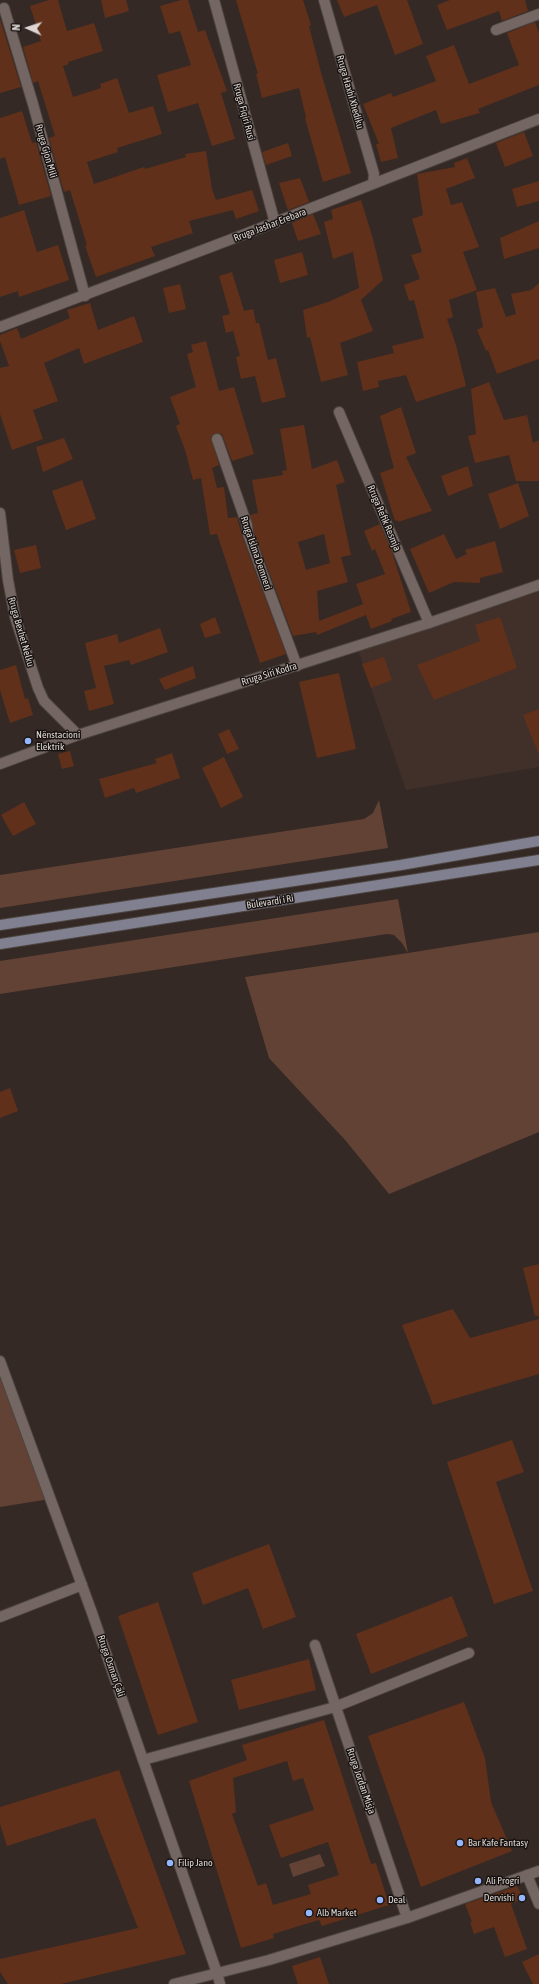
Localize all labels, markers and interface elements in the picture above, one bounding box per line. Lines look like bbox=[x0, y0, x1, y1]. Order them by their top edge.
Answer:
north arrow bbox=[8, 8, 48, 48]
text: N bbox=[10, 24, 22, 31]
street label: Rruga Haxhi Xhediku bbox=[334, 54, 366, 130]
street label: Rruga Fiqiri Rusi bbox=[231, 82, 257, 142]
street label: Rruga Gjon Mili bbox=[33, 123, 59, 179]
street label: Rruga Jashar Erebara bbox=[232, 206, 308, 244]
street label: Rruga Refik Resmja bbox=[365, 483, 403, 553]
street label: Rruga Islma Demneri bbox=[238, 515, 274, 591]
street label: Rruga Bexhet Nelku bbox=[5, 596, 37, 668]
street label: Rruga Siri Kodra bbox=[240, 660, 298, 688]
place label: Nënstacioni Elektrik bbox=[36, 729, 80, 752]
marker: Nënstacioni Elektrik bbox=[23, 736, 33, 746]
street label: Bulevardi i Ri bbox=[246, 892, 294, 912]
street label: Rruga Osman Çali bbox=[95, 1634, 127, 1698]
street label: Rruga Jordan Misja bbox=[344, 1747, 378, 1815]
place label: Bar Kafe Fantasy bbox=[468, 1837, 528, 1849]
marker: Bar Kafe Fantasy bbox=[455, 1838, 465, 1848]
place label: Filip Jano bbox=[178, 1857, 213, 1869]
marker: Filip Jano bbox=[165, 1858, 175, 1868]
place label: Ali Progri bbox=[486, 1875, 519, 1887]
marker: Ali Progri bbox=[473, 1876, 483, 1886]
place label: Dervishi bbox=[484, 1892, 514, 1904]
marker: Dervishi bbox=[517, 1893, 527, 1903]
place label: Deal bbox=[388, 1894, 405, 1906]
marker: Deal bbox=[375, 1895, 385, 1905]
place label: Alb Market bbox=[317, 1907, 357, 1919]
marker: Alb Market bbox=[304, 1908, 314, 1918]

